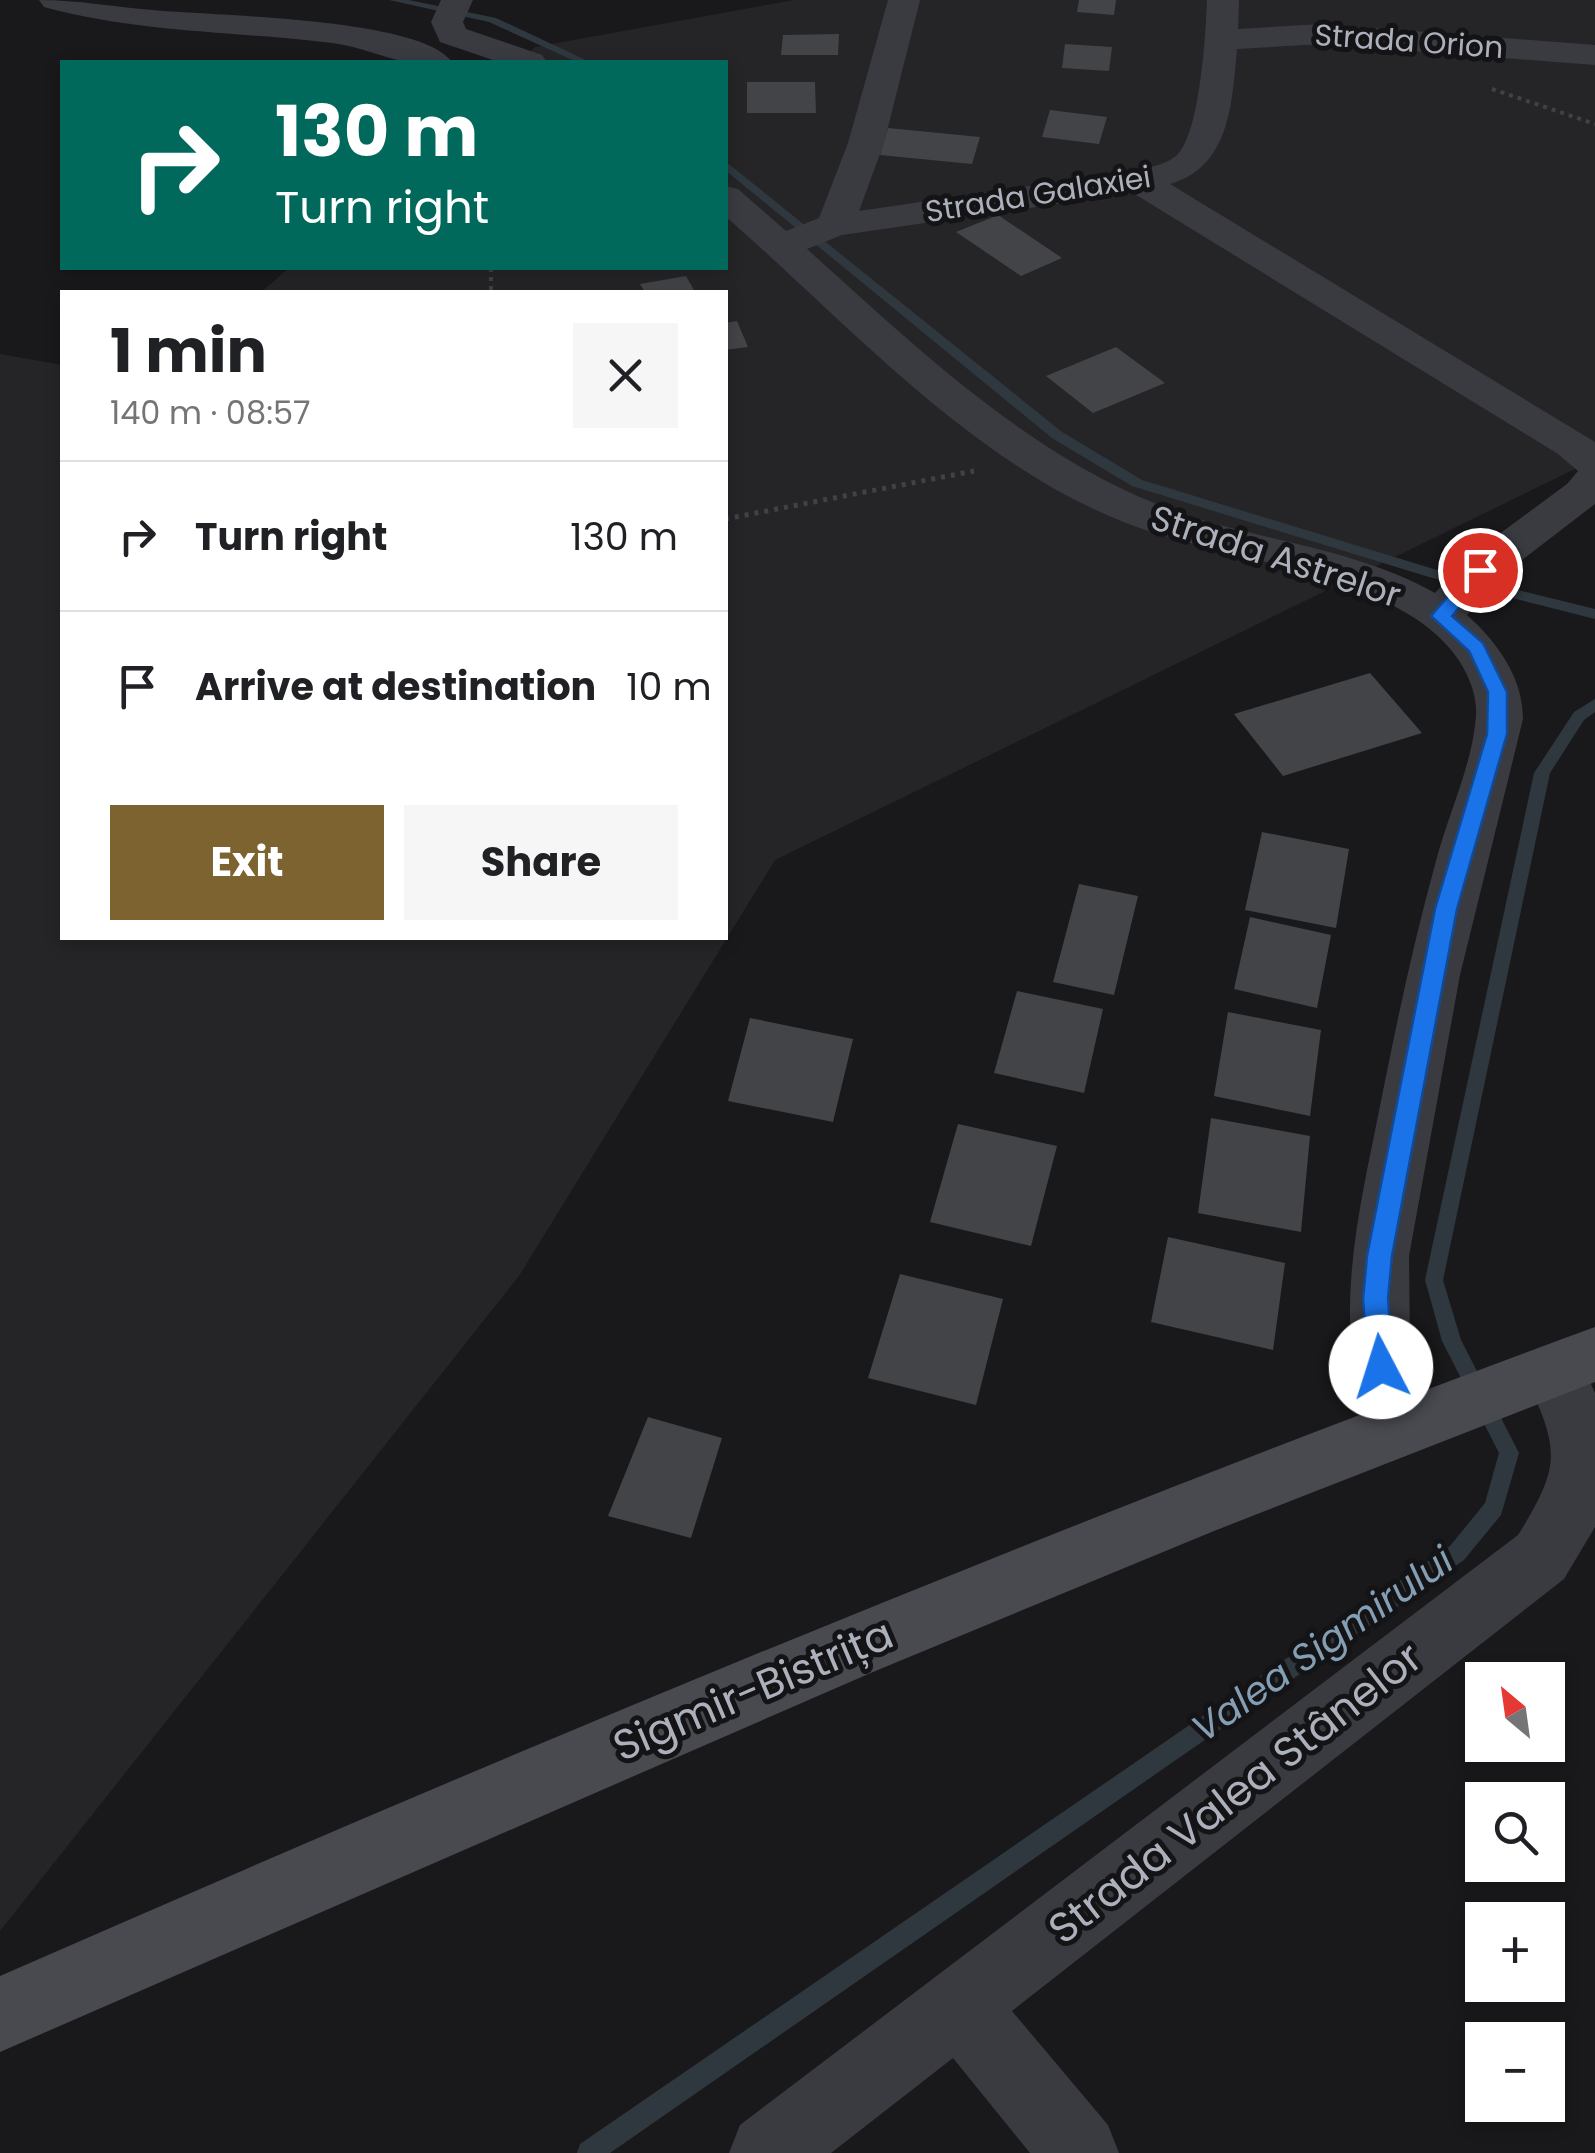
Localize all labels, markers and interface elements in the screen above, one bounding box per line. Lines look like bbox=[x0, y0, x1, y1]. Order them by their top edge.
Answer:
street label: Strada Orion bbox=[1313, 13, 1505, 69]
text: 130 m bbox=[275, 82, 478, 181]
icon: right bbox=[110, 100, 240, 230]
street label: Strada Galaxiei bbox=[922, 155, 1154, 233]
text: Turn right bbox=[275, 176, 489, 239]
text: 1 min bbox=[110, 309, 267, 393]
button: close bbox=[573, 323, 678, 428]
text: 140 m · 08:57 bbox=[110, 390, 311, 435]
street label: Strada Astrelor bbox=[1145, 493, 1407, 619]
icon: right bbox=[110, 509, 165, 564]
text: Turn right bbox=[195, 510, 387, 563]
text: 130 m bbox=[570, 510, 678, 563]
pin bbox=[1438, 528, 1523, 613]
icon: arrive bbox=[1453, 543, 1508, 598]
icon: arrive bbox=[110, 659, 165, 714]
text: Arrive at destination bbox=[195, 660, 596, 713]
text: 10 m bbox=[626, 660, 712, 713]
button: Exit bbox=[110, 805, 384, 920]
button: Share bbox=[404, 805, 678, 920]
position arrow bbox=[1329, 1315, 1433, 1419]
water label: Valea Sigmirului bbox=[1180, 1533, 1464, 1754]
street label: Sigmir-Bistrița bbox=[604, 1604, 902, 1776]
street label: Strada Valea Stânelor bbox=[1036, 1628, 1434, 1958]
north arrow bbox=[1465, 1662, 1565, 1762]
map controls bbox=[1465, 1662, 1565, 2122]
button: search bbox=[1465, 1782, 1565, 1882]
button: + bbox=[1465, 1902, 1565, 2002]
button: − bbox=[1465, 2022, 1565, 2122]

